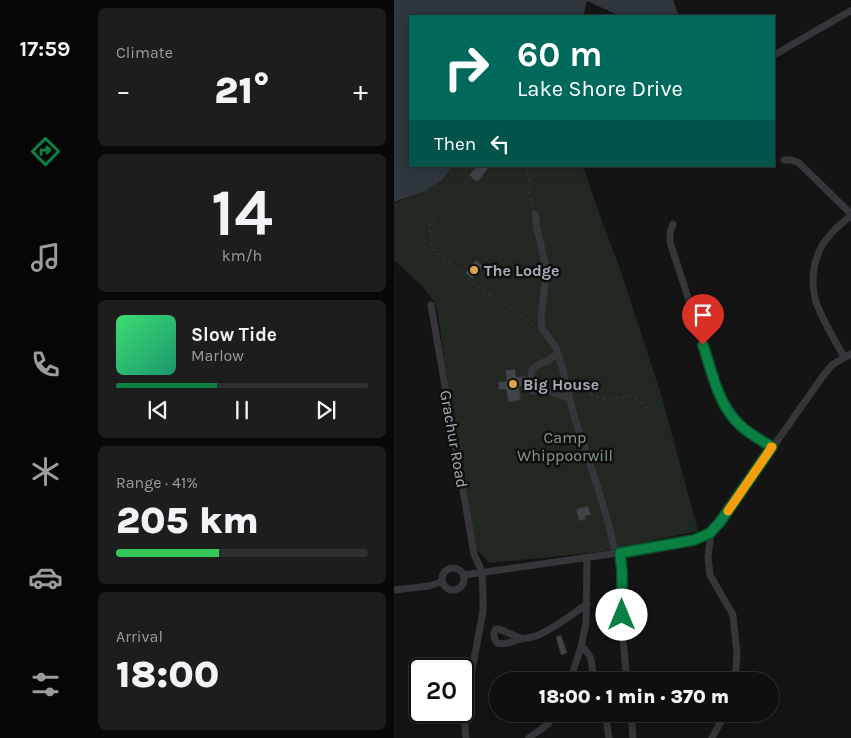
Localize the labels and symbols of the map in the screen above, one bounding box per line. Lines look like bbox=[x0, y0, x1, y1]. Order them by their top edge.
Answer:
place label: The Lodge bbox=[484, 261, 560, 280]
marker: The Lodge bbox=[468, 264, 480, 276]
pin bbox=[682, 294, 724, 345]
place label: Big House bbox=[523, 375, 599, 394]
marker: Big House bbox=[507, 378, 519, 390]
street label: Grachur Road bbox=[436, 389, 472, 489]
park label: Camp Whippoorwill bbox=[517, 428, 613, 465]
position arrow bbox=[595, 588, 647, 640]
speed limit sign: 20 bbox=[409, 658, 474, 723]

